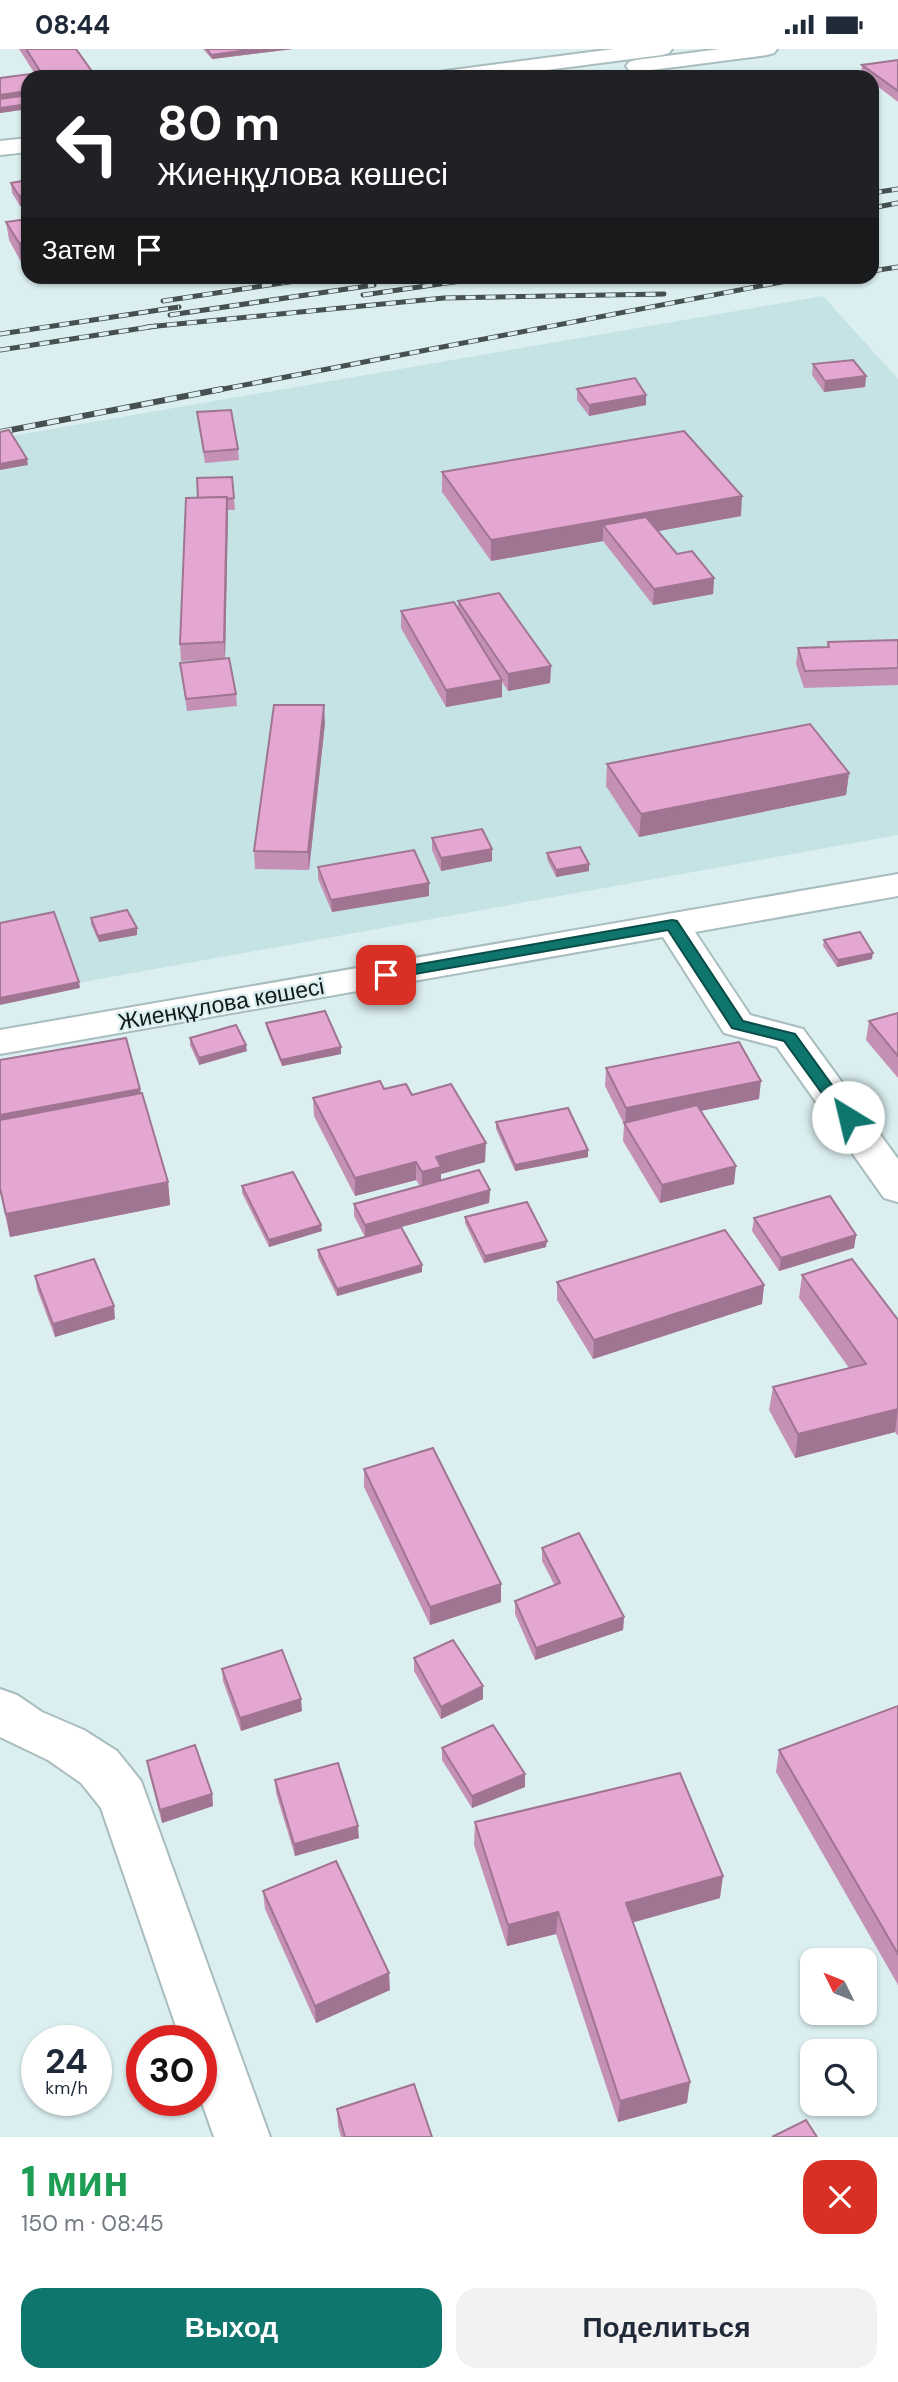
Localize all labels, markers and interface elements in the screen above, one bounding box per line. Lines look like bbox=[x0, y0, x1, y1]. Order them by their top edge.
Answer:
text: 08:44 bbox=[35, 8, 110, 42]
text: 80 m bbox=[157, 91, 280, 155]
icon: left bbox=[42, 98, 133, 189]
text: Жиенқұлова көшесі bbox=[157, 153, 448, 195]
icon: arrive bbox=[130, 231, 168, 269]
text: Затем bbox=[42, 233, 116, 267]
pin bbox=[356, 945, 416, 1005]
icon: arrive bbox=[367, 956, 405, 994]
street label: Жиенқұлова көшесі bbox=[115, 971, 327, 1037]
position arrow bbox=[811, 1080, 885, 1154]
north arrow bbox=[800, 1948, 877, 2025]
map controls bbox=[800, 1948, 877, 2116]
speed limit sign: 30 bbox=[126, 2025, 217, 2116]
text: 24 bbox=[45, 2038, 88, 2084]
button: search bbox=[800, 2039, 877, 2116]
text: km/h bbox=[45, 2076, 88, 2100]
text: 1 мин bbox=[21, 2154, 129, 2209]
button: close bbox=[803, 2160, 877, 2234]
text: 150 m · 08:45 bbox=[21, 2208, 164, 2238]
button: Выход bbox=[21, 2288, 442, 2368]
button: Поделиться bbox=[456, 2288, 877, 2368]

